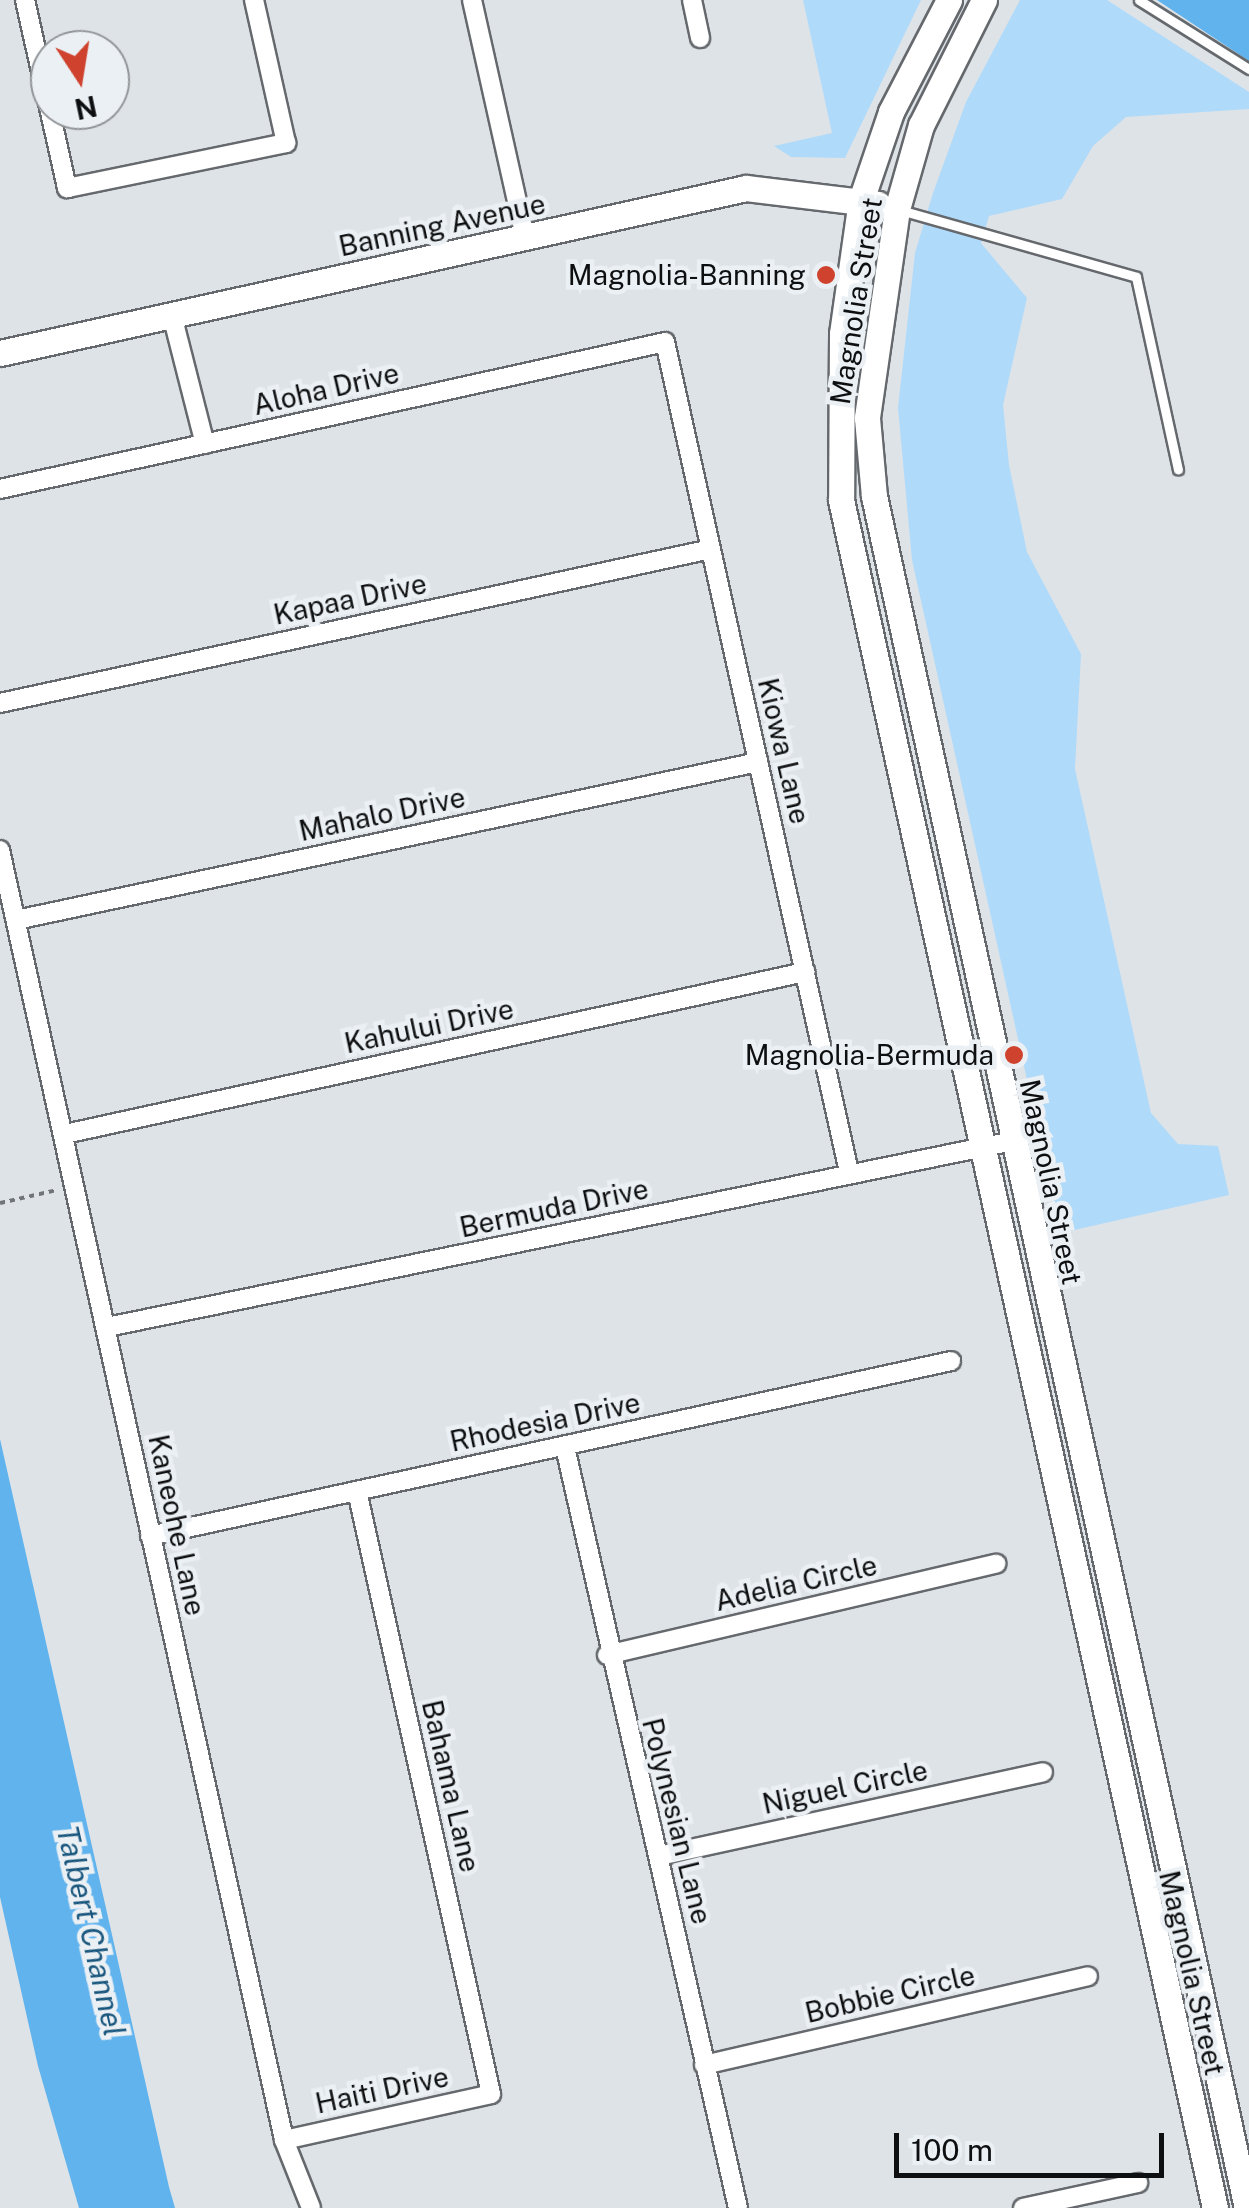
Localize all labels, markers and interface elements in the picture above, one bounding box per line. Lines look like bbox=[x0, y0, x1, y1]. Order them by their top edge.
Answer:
north arrow bbox=[30, 30, 130, 130]
text: N bbox=[72, 89, 100, 126]
street label: Banning Avenue bbox=[336, 187, 548, 263]
street label: Magnolia Street bbox=[823, 195, 889, 407]
place label: Magnolia-Banning bbox=[568, 258, 806, 292]
marker: Magnolia-Banning bbox=[815, 264, 837, 286]
street label: Aloha Drive bbox=[250, 356, 402, 422]
street label: Kapaa Drive bbox=[270, 566, 430, 632]
street label: Kiowa Lane bbox=[751, 675, 817, 827]
street label: Mahalo Drive bbox=[296, 780, 468, 848]
street label: Kahului Drive bbox=[341, 992, 517, 1060]
place label: Magnolia-Bermuda bbox=[745, 1038, 994, 1072]
marker: Magnolia-Bermuda bbox=[1003, 1044, 1025, 1066]
street label: Magnolia Street bbox=[1013, 1076, 1089, 1288]
street label: Bermuda Drive bbox=[457, 1172, 651, 1244]
street label: Rhodesia Drive bbox=[447, 1385, 643, 1459]
street label: Kaneohe Lane bbox=[141, 1431, 213, 1619]
street label: Adelia Circle bbox=[712, 1548, 880, 1618]
street label: Bahama Lane bbox=[415, 1697, 487, 1875]
street label: Polynesian Lane bbox=[635, 1715, 719, 1927]
street label: Niguel Circle bbox=[759, 1753, 931, 1821]
water label: Talbert Channel bbox=[49, 1822, 133, 2040]
street label: Magnolia Street bbox=[1152, 1867, 1232, 2079]
street label: Bobbie Circle bbox=[802, 1958, 978, 2030]
street label: Haiti Drive bbox=[312, 2059, 452, 2121]
scale bar bbox=[899, 2113, 1169, 2175]
text: 100 m bbox=[911, 2132, 993, 2168]

